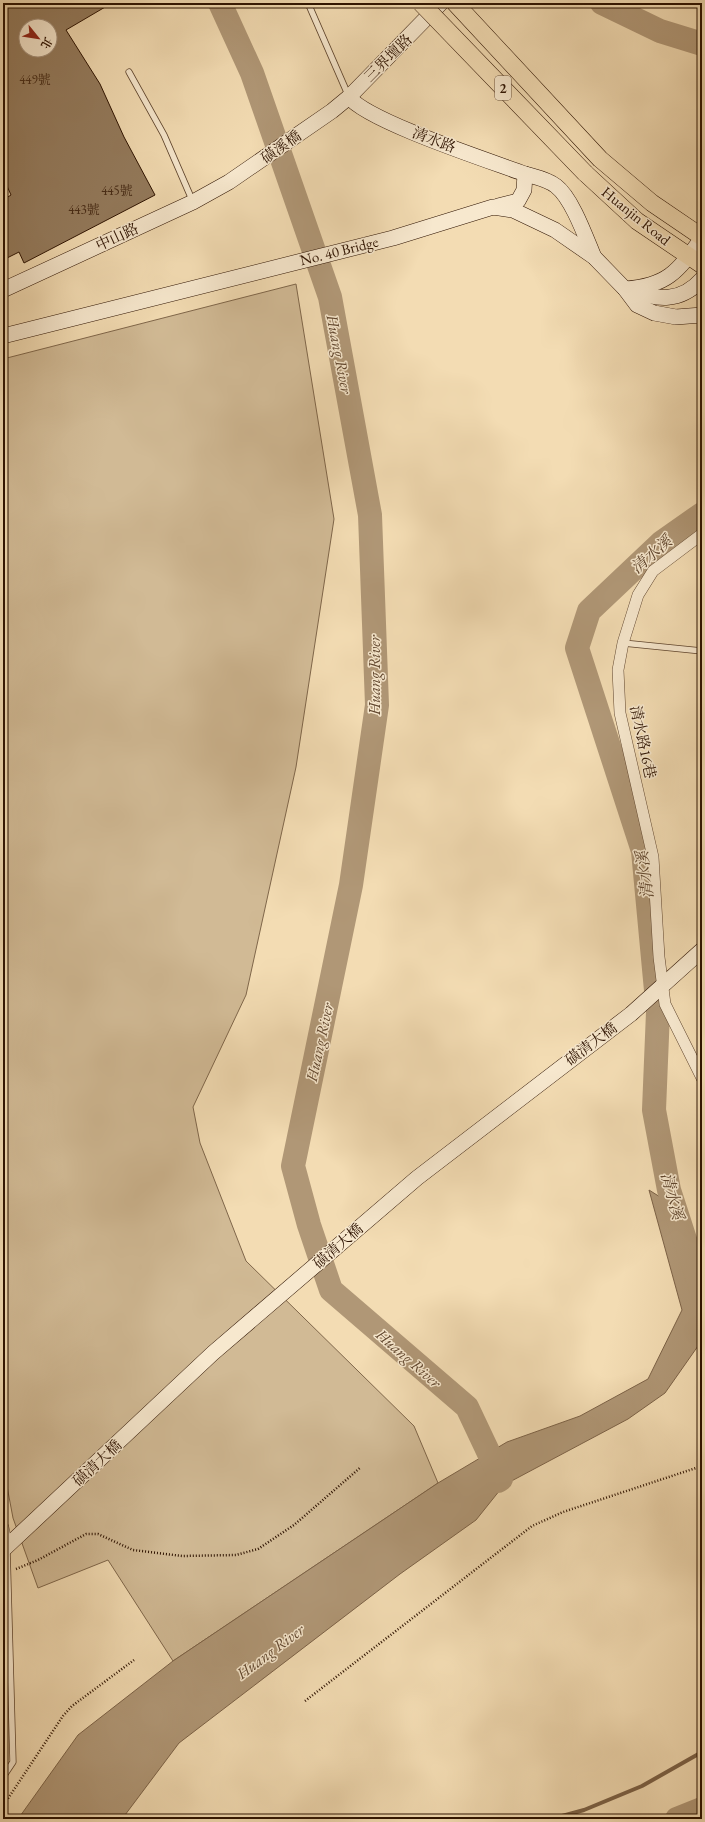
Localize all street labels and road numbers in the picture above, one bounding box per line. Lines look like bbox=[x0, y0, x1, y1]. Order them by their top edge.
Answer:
street label: 三界壇路 bbox=[360, 30, 416, 86]
road number: 2 bbox=[495, 76, 511, 100]
street label: 清水路 bbox=[410, 123, 459, 156]
street label: 磺溪橋 bbox=[257, 126, 305, 167]
street label: Huanjin Road bbox=[598, 182, 675, 249]
street label: 中山路 bbox=[92, 218, 141, 255]
street label: No. 40 Bridge bbox=[298, 232, 380, 269]
street label: 清水路16巷 bbox=[626, 704, 661, 780]
street label: 磺清大橋 bbox=[561, 1018, 620, 1069]
street label: 磺清大橋 bbox=[309, 1219, 367, 1272]
street label: 磺清大橋 bbox=[68, 1435, 125, 1490]

